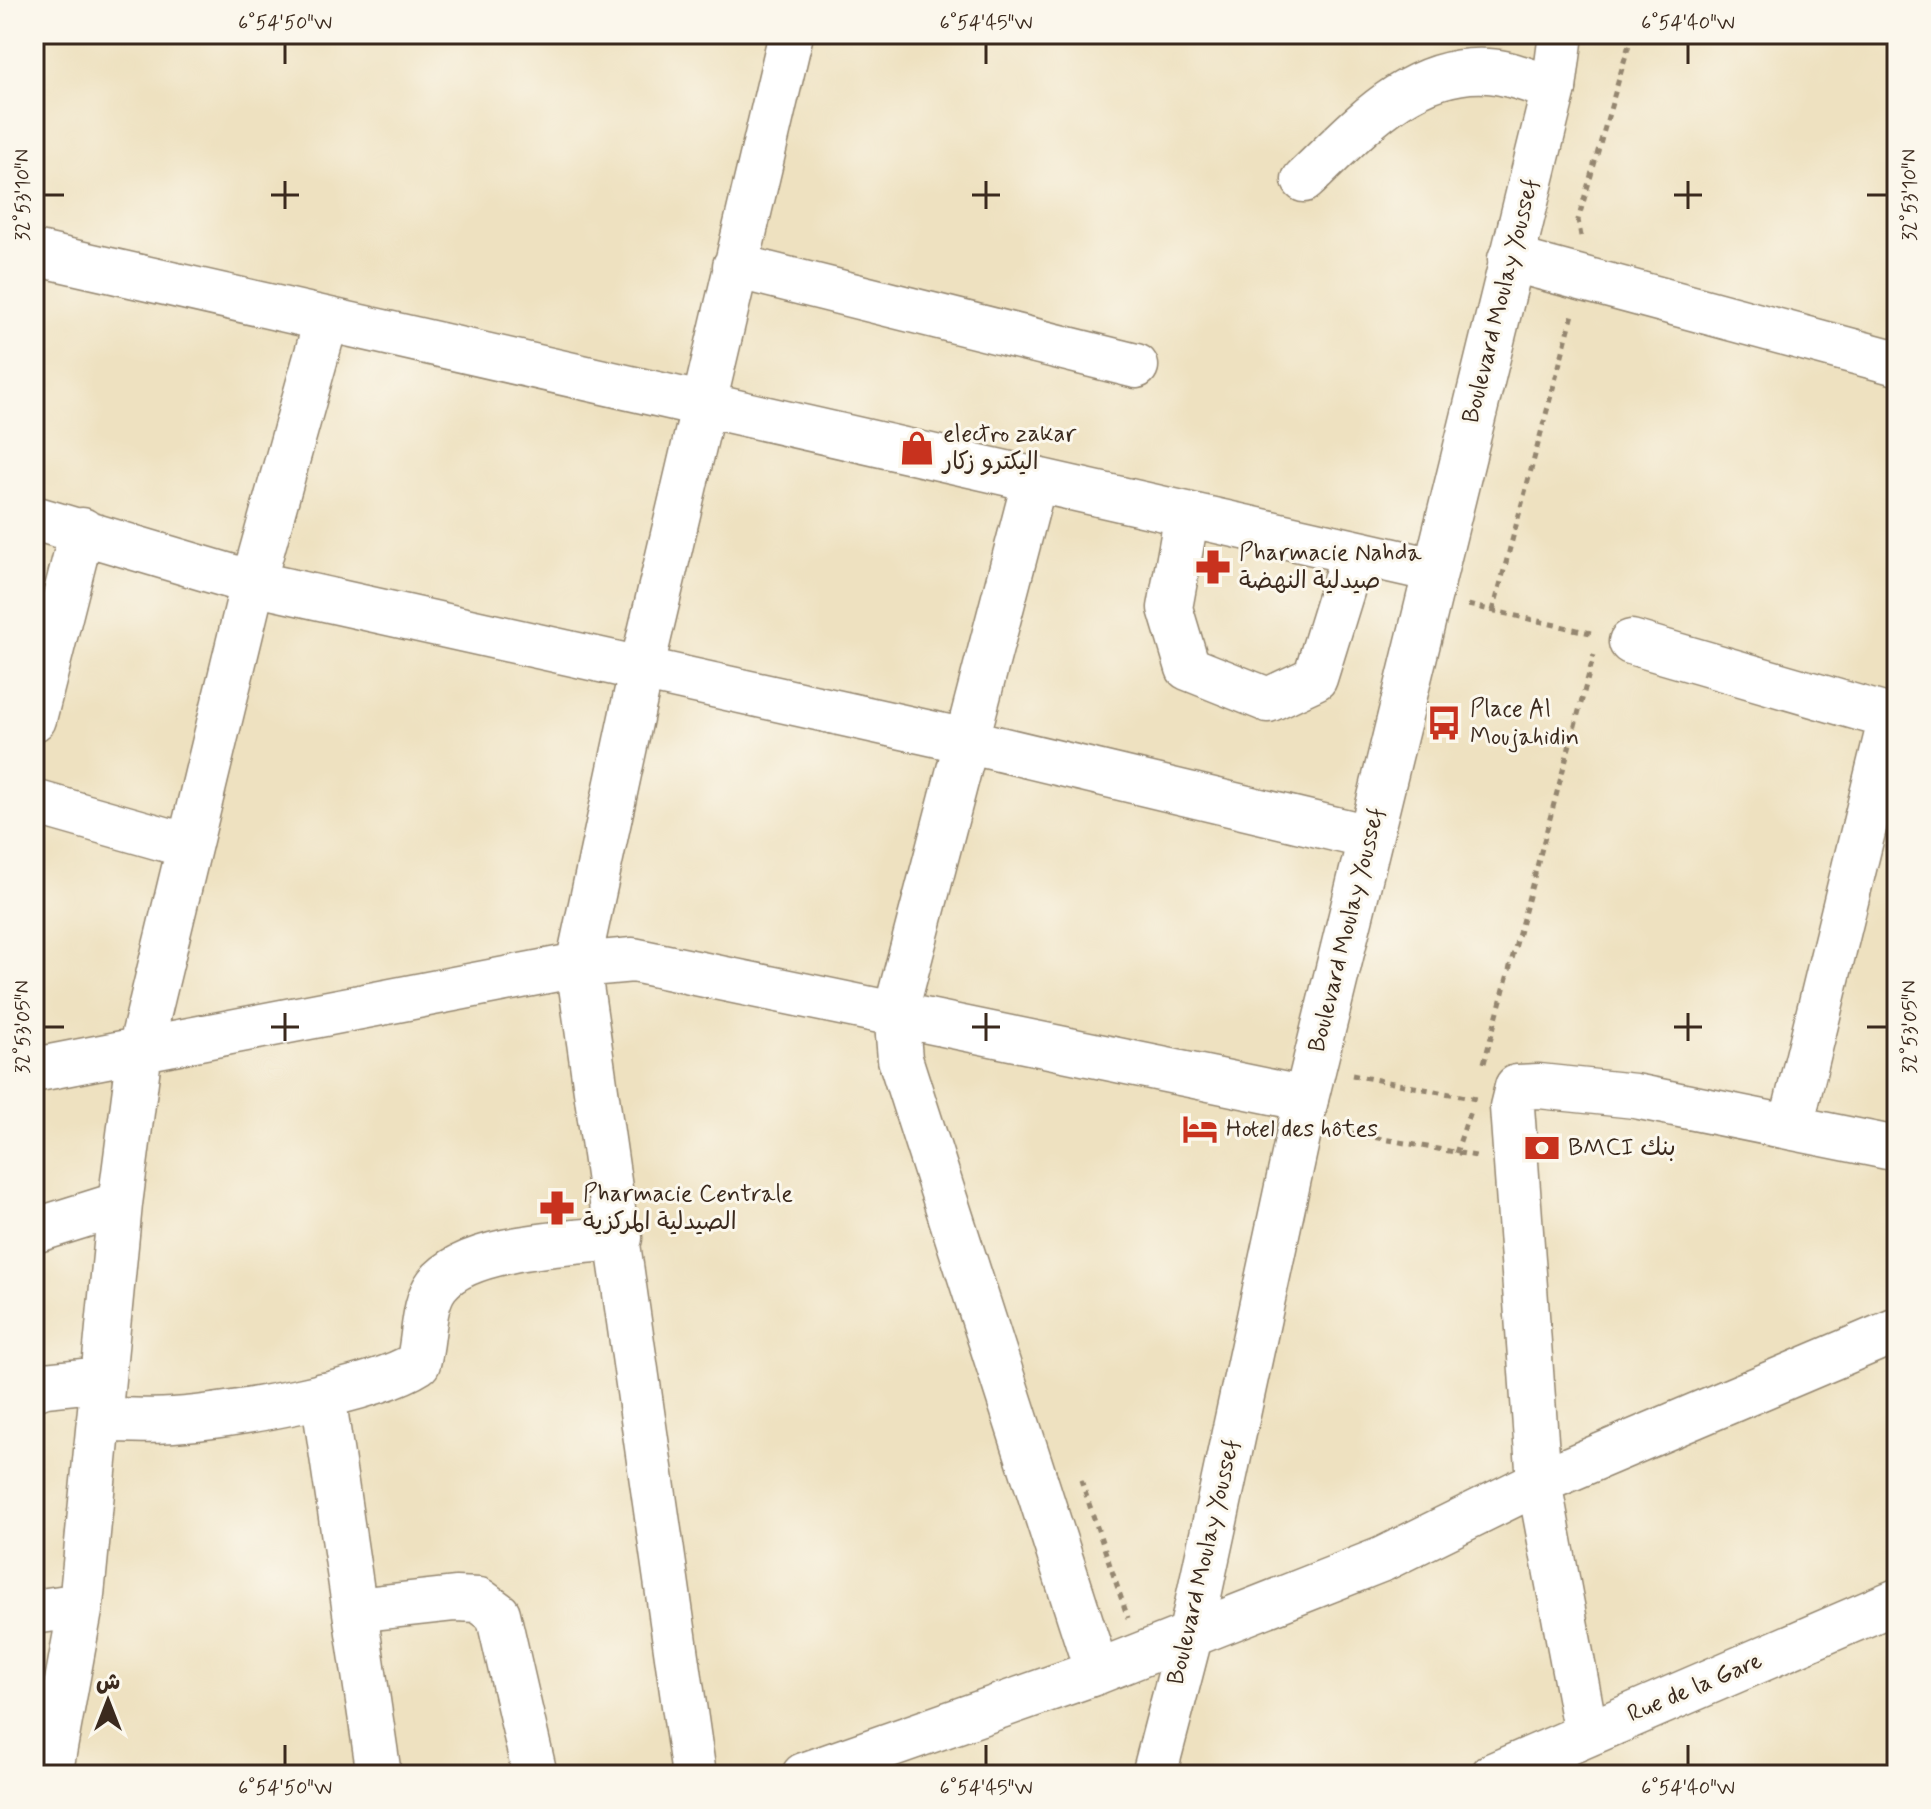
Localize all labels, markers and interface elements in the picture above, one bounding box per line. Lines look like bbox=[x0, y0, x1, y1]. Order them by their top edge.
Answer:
text: 6°54'50"W bbox=[238, 10, 332, 37]
text: 6°54'45"W bbox=[939, 10, 1033, 37]
text: 6°54'40"W bbox=[1641, 10, 1735, 37]
text: 32°53'10"N bbox=[10, 149, 37, 241]
text: 32°53'10"N bbox=[1897, 149, 1924, 241]
street label: Boulevard Moulay Youssef bbox=[1456, 176, 1546, 426]
place label: electro zakar اليكترو زكار bbox=[941, 419, 1077, 478]
shop icon: electro zakar اليكترو زكار bbox=[898, 429, 936, 467]
place label: Pharmacie Nahda صيدلية النهضة bbox=[1239, 538, 1422, 597]
pharmacy icon: Pharmacie Nahda صيدلية النهضة bbox=[1194, 548, 1232, 586]
place label: Place Al Moujahidin bbox=[1470, 694, 1579, 753]
bus stop icon: Place Al Moujahidin bbox=[1425, 704, 1463, 742]
street label: Boulevard Moulay Youssef bbox=[1302, 805, 1392, 1055]
text: 32°53'05"N bbox=[10, 980, 37, 1074]
text: 32°53'05"N bbox=[1897, 980, 1924, 1074]
hotel icon: Hotel des hôtes bbox=[1181, 1110, 1219, 1148]
place label: Hotel des hôtes bbox=[1226, 1114, 1378, 1145]
bank icon: BMCI بنك bbox=[1523, 1129, 1561, 1167]
place label: BMCI بنك bbox=[1568, 1133, 1676, 1164]
place label: Pharmacie Centrale الصيدلية المركزية bbox=[583, 1179, 793, 1238]
pharmacy icon: Pharmacie Centrale الصيدلية المركزية bbox=[538, 1189, 576, 1227]
street label: Boulevard Moulay Youssef bbox=[1161, 1436, 1247, 1688]
street label: Rue de la Gare bbox=[1623, 1646, 1767, 1730]
north arrow bbox=[68, 1661, 148, 1741]
text: ش bbox=[96, 1669, 120, 1697]
text: 6°54'50"W bbox=[238, 1775, 332, 1802]
text: 6°54'45"W bbox=[939, 1775, 1033, 1802]
text: 6°54'40"W bbox=[1641, 1775, 1735, 1802]

